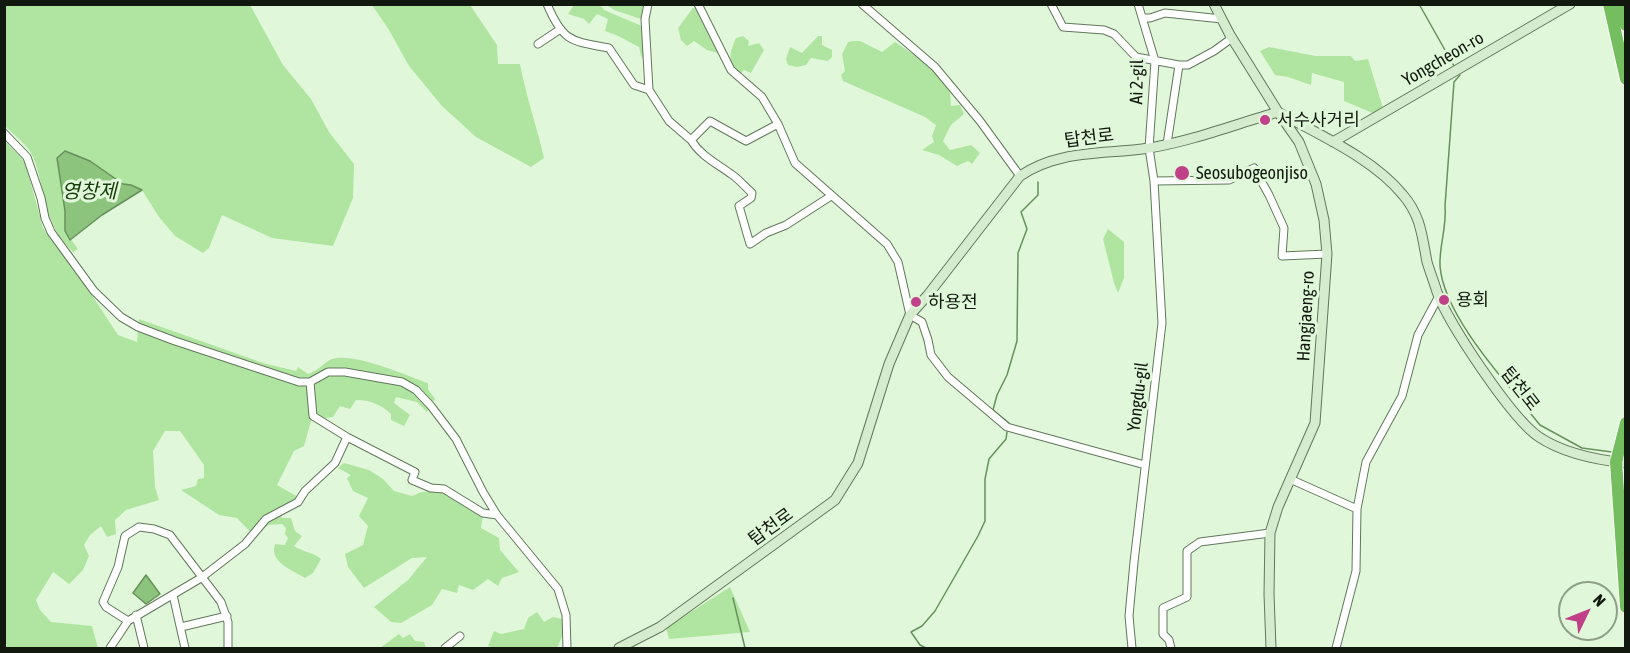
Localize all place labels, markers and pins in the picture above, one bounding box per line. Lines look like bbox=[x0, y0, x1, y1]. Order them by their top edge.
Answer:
place label: 서수사거리 bbox=[1277, 109, 1360, 131]
marker: 서수사거리 bbox=[1258, 113, 1272, 127]
place label: Seosubogeonjiso bbox=[1196, 162, 1308, 184]
marker: Seosubogeonjiso bbox=[1173, 164, 1191, 182]
place label: 용회 bbox=[1456, 289, 1489, 311]
place label: 하용전 bbox=[928, 291, 978, 313]
marker: 용회 bbox=[1437, 293, 1451, 307]
marker: 하용전 bbox=[909, 295, 923, 309]

